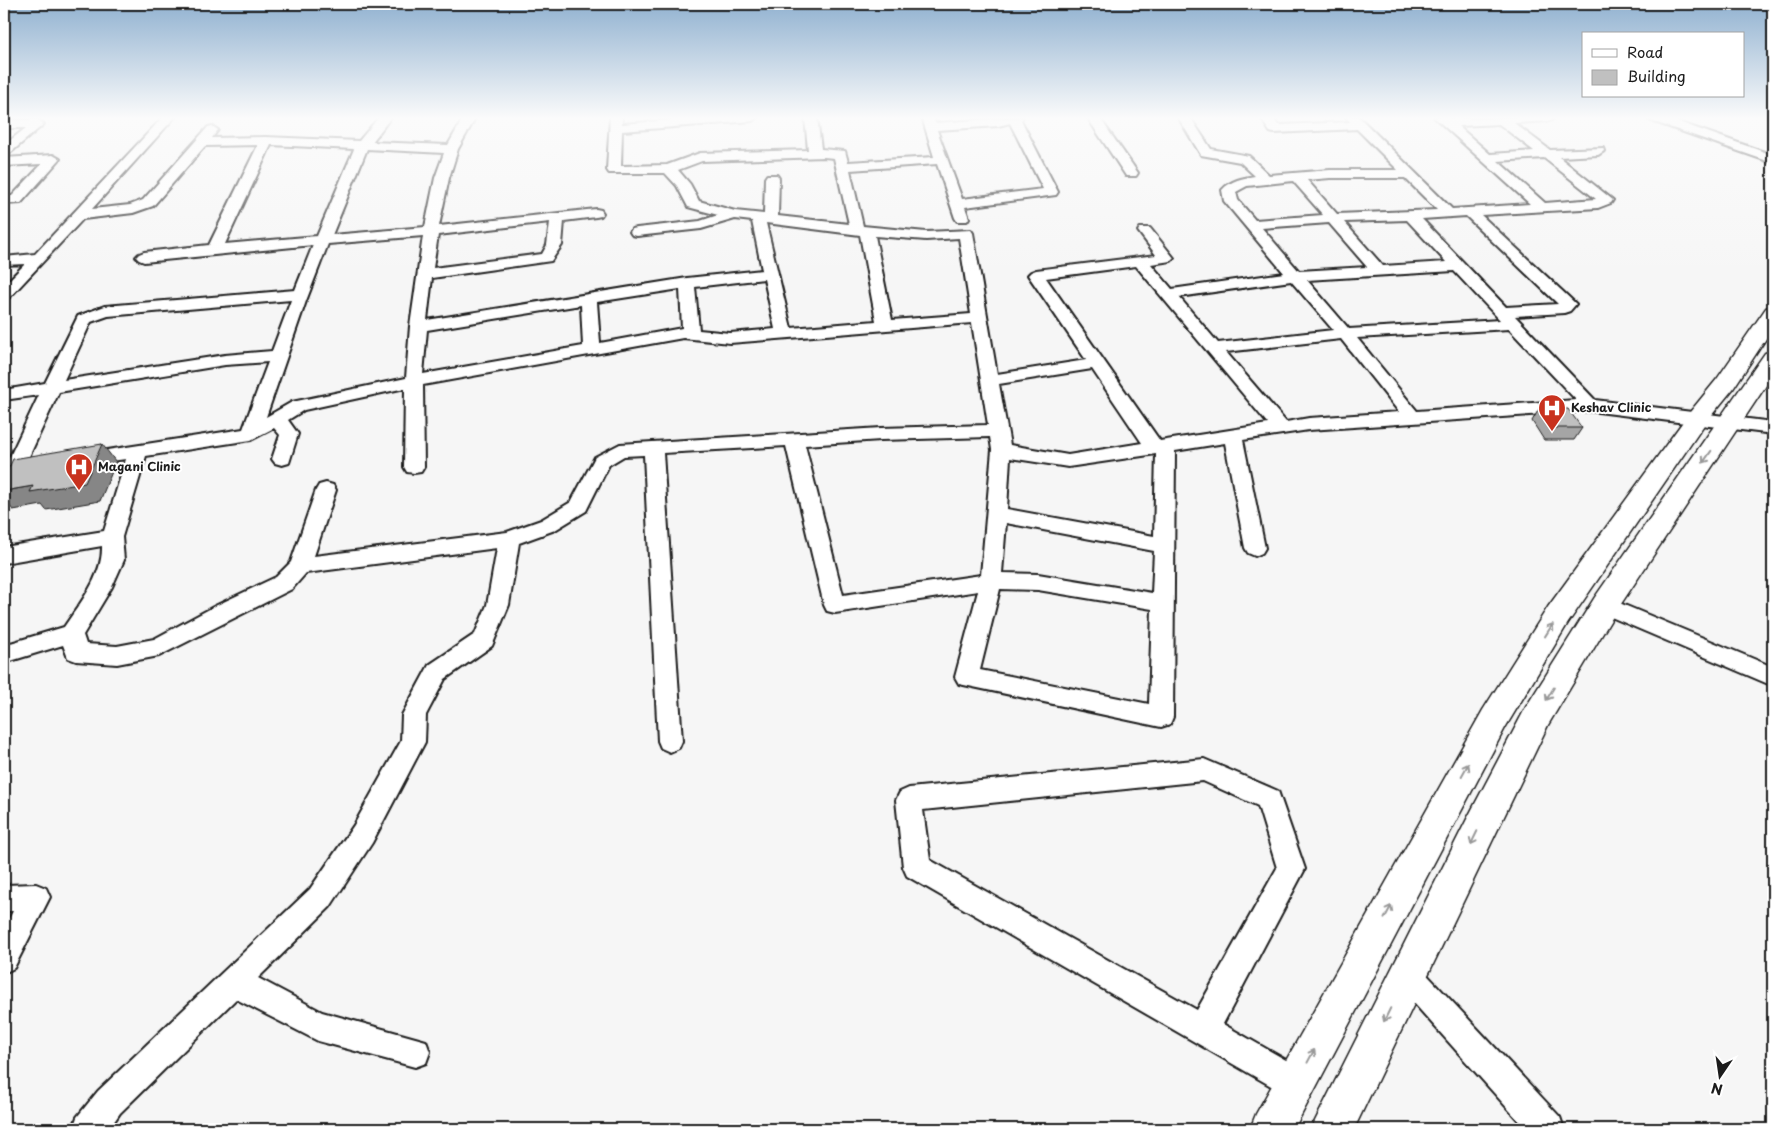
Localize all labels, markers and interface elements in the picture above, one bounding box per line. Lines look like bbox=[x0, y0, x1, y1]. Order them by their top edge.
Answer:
legend bbox=[1582, 32, 1744, 98]
text: Road bbox=[1627, 40, 1663, 63]
text: Building bbox=[1627, 64, 1686, 87]
hospital icon: Keshav Clinic bbox=[1537, 393, 1567, 432]
place label: Keshav Clinic bbox=[1571, 398, 1652, 416]
one-way arrow bbox=[1702, 450, 1712, 464]
hospital icon: Magani Clinic bbox=[64, 452, 94, 491]
place label: Magani Clinic bbox=[98, 457, 181, 475]
one-way arrow bbox=[1544, 624, 1554, 638]
one-way arrow bbox=[1545, 687, 1555, 701]
one-way arrow bbox=[1461, 763, 1471, 777]
one-way arrow bbox=[1469, 830, 1479, 845]
one-way arrow bbox=[1383, 906, 1393, 920]
one-way arrow bbox=[1382, 1007, 1391, 1022]
one-way arrow bbox=[1306, 1048, 1316, 1063]
north arrow bbox=[1694, 1050, 1744, 1100]
text: N bbox=[1709, 1078, 1725, 1101]

